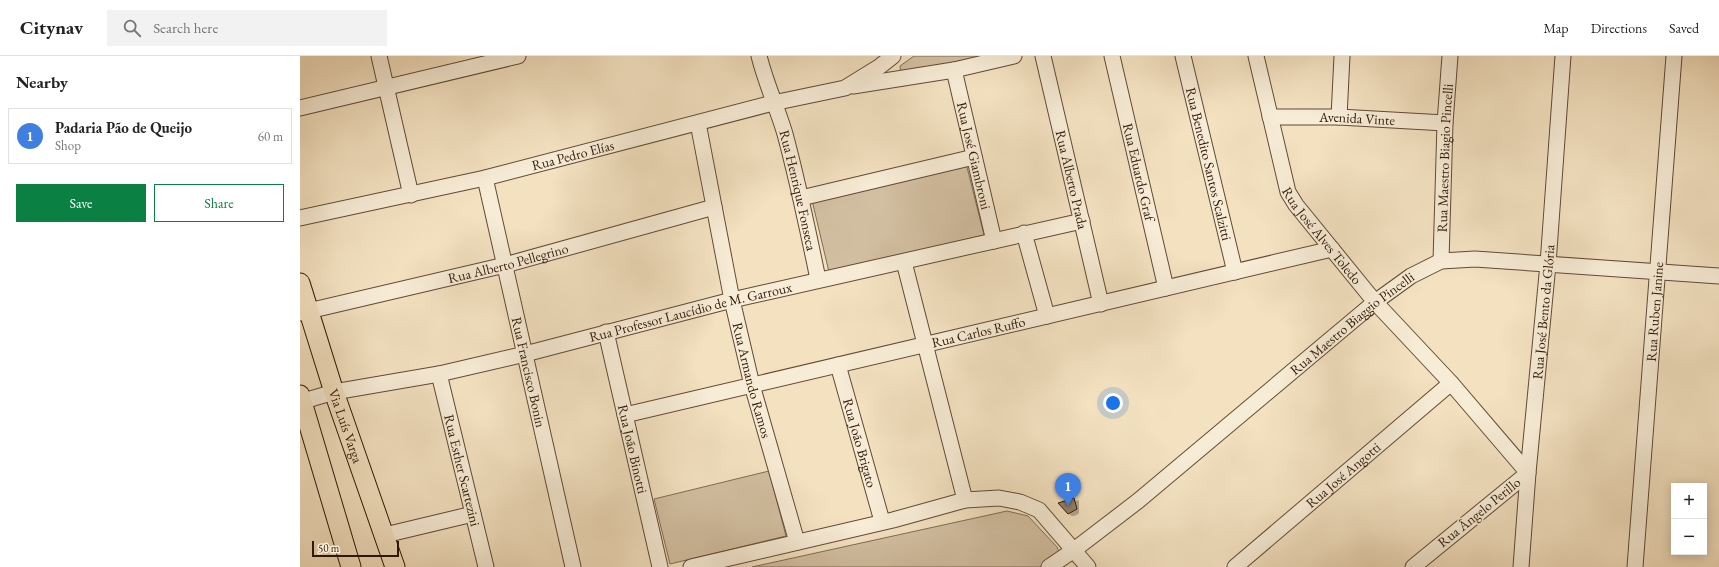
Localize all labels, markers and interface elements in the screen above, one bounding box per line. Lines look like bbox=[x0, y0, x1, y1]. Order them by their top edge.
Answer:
search box bbox=[107, 10, 387, 46]
text: Citynav bbox=[20, 15, 83, 40]
icon: search bbox=[121, 17, 143, 39]
text: Search here bbox=[153, 18, 218, 37]
text: Map bbox=[1543, 19, 1569, 37]
text: Directions bbox=[1591, 19, 1647, 37]
text: Saved bbox=[1669, 19, 1699, 37]
text: Nearby bbox=[16, 71, 68, 93]
street label: Rua Maestro Biagio Pincelli bbox=[1433, 83, 1457, 233]
street label: Rua Benedito Santos Scalzitti bbox=[1182, 85, 1236, 243]
street label: Rua José Giambroni bbox=[953, 100, 995, 212]
street label: Avenida Vinte bbox=[1318, 108, 1396, 129]
text: Padaria Pão de Queijo bbox=[55, 118, 192, 137]
street label: Rua Eduardo Graf bbox=[1119, 121, 1159, 224]
text: 1 bbox=[27, 128, 33, 145]
text: 60 m bbox=[258, 128, 283, 145]
street label: Rua Henrique Fonseca bbox=[775, 128, 821, 253]
street label: Rua Alberto Prada bbox=[1052, 128, 1092, 231]
street label: Rua Pedro Elías bbox=[530, 136, 616, 174]
text: Shop bbox=[55, 137, 81, 154]
button: Save bbox=[16, 184, 146, 222]
button: Share bbox=[154, 184, 284, 222]
street label: Rua José Alves Toledo bbox=[1278, 184, 1366, 288]
street label: Rua Alberto Pellegrino bbox=[446, 239, 570, 287]
street label: Rua José Bento da Glória bbox=[1528, 244, 1558, 380]
street label: Rua Ruben Janine bbox=[1642, 261, 1667, 362]
street label: Rua Maestro Biaggio Pincelli bbox=[1286, 267, 1418, 379]
street label: Rua Professor Laucídio de M. Garroux bbox=[587, 278, 793, 346]
street label: Rua Carlos Ruffo bbox=[930, 312, 1027, 352]
street label: Rua Francisco Bonin bbox=[508, 315, 550, 430]
street label: Rua Armando Ramos bbox=[729, 321, 776, 441]
street label: Via Luís Varga bbox=[325, 386, 367, 466]
your location bbox=[1103, 393, 1123, 413]
street label: Rua João Brigato bbox=[839, 396, 881, 490]
street label: Rua João Binotti bbox=[614, 403, 652, 496]
street label: Rua Esther Scartezini bbox=[440, 412, 485, 529]
street label: Rua José Angotti bbox=[1302, 438, 1385, 512]
pin: 1 bbox=[1055, 473, 1081, 506]
street label: Rua Ângelo Perillo bbox=[1434, 473, 1524, 551]
map controls bbox=[1671, 483, 1707, 555]
button: + bbox=[1671, 483, 1707, 519]
button: − bbox=[1671, 519, 1707, 555]
scale bar bbox=[312, 539, 399, 558]
text: 50 m bbox=[318, 541, 339, 555]

